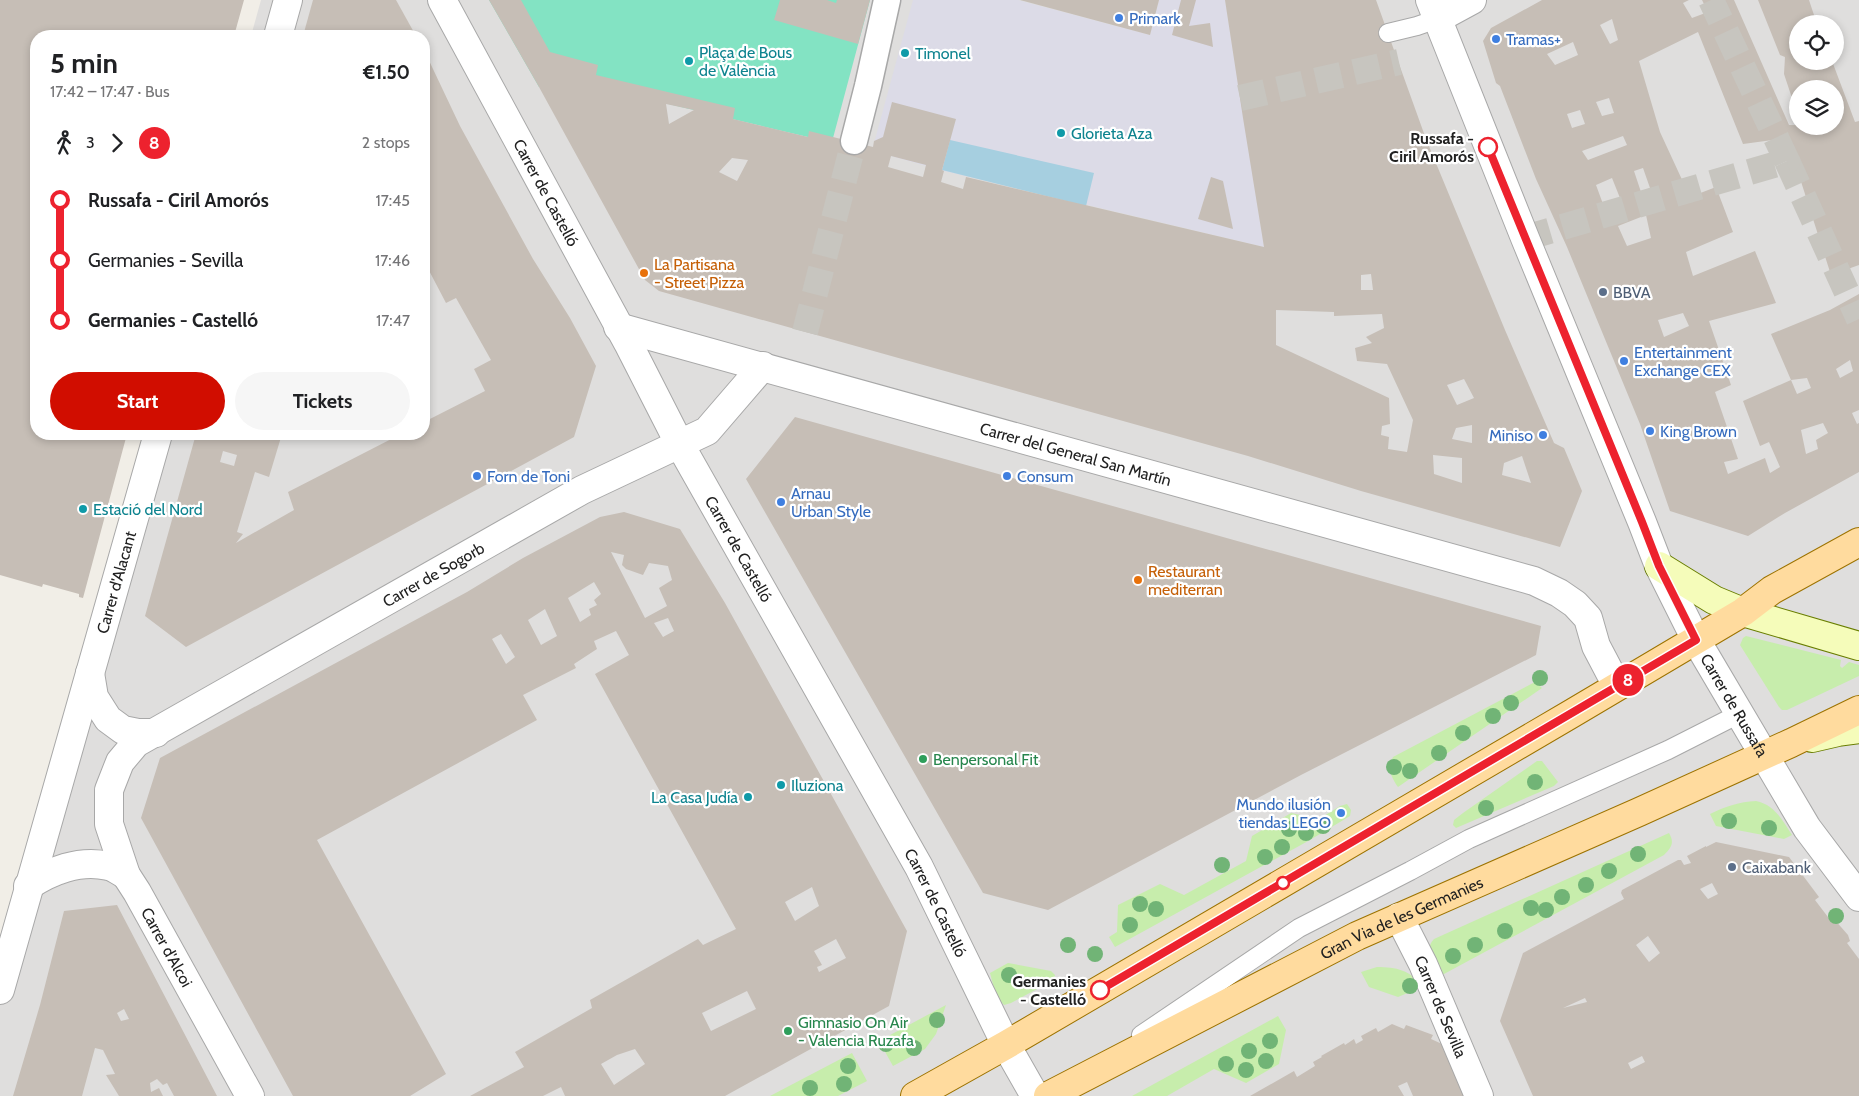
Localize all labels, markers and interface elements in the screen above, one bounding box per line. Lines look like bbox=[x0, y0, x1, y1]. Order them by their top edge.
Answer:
place label: Primark bbox=[1129, 9, 1181, 28]
marker: Primark bbox=[1113, 12, 1125, 24]
map controls bbox=[1789, 15, 1844, 135]
button: locate bbox=[1789, 15, 1844, 70]
place label: Tramas+ bbox=[1506, 30, 1561, 49]
marker: Tramas+ bbox=[1490, 33, 1502, 45]
place label: Plaça de Bous de València bbox=[699, 43, 792, 80]
place label: Timonel bbox=[915, 44, 971, 63]
text: 5 min bbox=[50, 46, 118, 80]
marker: Timonel bbox=[899, 47, 911, 59]
marker: Plaça de Bous de València bbox=[683, 55, 695, 67]
text: €1.50 bbox=[363, 61, 410, 84]
button: layers bbox=[1789, 80, 1844, 135]
text: 17:42 – 17:47 · Bus bbox=[50, 82, 170, 101]
place label: Glorieta Aza bbox=[1071, 124, 1153, 143]
marker: Glorieta Aza bbox=[1055, 127, 1067, 139]
icon: walk bbox=[50, 129, 78, 157]
icon: forward bbox=[103, 129, 131, 157]
place label: Russafa - Ciril Amorós bbox=[1389, 129, 1474, 166]
text: 8 bbox=[149, 132, 160, 154]
text: 3 bbox=[86, 133, 95, 152]
text: 2 stops bbox=[362, 133, 410, 152]
street label: Carrer de Castelló bbox=[509, 136, 583, 250]
marker: Russafa - Ciril Amorós bbox=[1478, 137, 1498, 157]
text: Russafa - Ciril Amorós bbox=[88, 189, 269, 212]
text: 17:45 bbox=[376, 191, 410, 210]
text: Germanies - Sevilla bbox=[88, 249, 243, 272]
text: 17:46 bbox=[375, 251, 410, 270]
place label: La Partisana - Street Pizza bbox=[654, 255, 745, 292]
marker: La Partisana - Street Pizza bbox=[638, 267, 650, 279]
place label: BBVA bbox=[1613, 283, 1651, 302]
marker: BBVA bbox=[1597, 286, 1609, 298]
text: Germanies - Castelló bbox=[88, 309, 258, 332]
text: 17:47 bbox=[376, 311, 410, 330]
place label: Entertainment Exchange CEX bbox=[1634, 343, 1733, 380]
marker: Entertainment Exchange CEX bbox=[1618, 355, 1630, 367]
button: Start bbox=[50, 372, 225, 430]
button: Tickets bbox=[235, 372, 410, 430]
street label: Carrer del General San Martín bbox=[978, 419, 1174, 490]
place label: King Brown bbox=[1660, 422, 1737, 441]
marker: King Brown bbox=[1644, 425, 1656, 437]
place label: Miniso bbox=[1489, 426, 1533, 445]
marker: Miniso bbox=[1537, 429, 1549, 441]
place label: Forn de Toni bbox=[487, 467, 570, 486]
place label: Consum bbox=[1017, 467, 1073, 486]
marker: Forn de Toni bbox=[471, 470, 483, 482]
marker: Consum bbox=[1001, 470, 1013, 482]
place label: Arnau Urban Style bbox=[791, 484, 871, 521]
street label: Carrer de Castelló bbox=[701, 493, 776, 606]
marker: Arnau Urban Style bbox=[775, 496, 787, 508]
place label: Estació del Nord bbox=[93, 500, 203, 519]
marker: Estació del Nord bbox=[77, 503, 89, 515]
street label: Carrer d'Alacant bbox=[93, 528, 140, 636]
street label: Carrer de Sogorb bbox=[379, 538, 488, 611]
place label: Restaurant mediterran bbox=[1148, 562, 1223, 599]
marker: Restaurant mediterran bbox=[1132, 574, 1144, 586]
street label: Carrer de Russafa bbox=[1696, 650, 1772, 761]
line badge: 8 bbox=[1612, 664, 1644, 696]
text: 8 bbox=[1623, 669, 1633, 691]
place label: Benpersonal Fit bbox=[933, 750, 1039, 769]
marker: Benpersonal Fit bbox=[917, 753, 929, 765]
place label: Iluziona bbox=[791, 776, 844, 795]
marker: Iluziona bbox=[775, 779, 787, 791]
place label: La Casa Judía bbox=[651, 788, 738, 807]
marker: La Casa Judía bbox=[742, 791, 754, 803]
place label: Mundo ilusión tiendas LEGO bbox=[1236, 795, 1331, 832]
marker: Mundo ilusión tiendas LEGO bbox=[1335, 807, 1347, 819]
street label: Carrer de Castelló bbox=[900, 845, 971, 960]
place label: Caixabank bbox=[1742, 858, 1812, 877]
marker: Caixabank bbox=[1726, 861, 1738, 873]
street label: Gran Via de les Germanies bbox=[1317, 873, 1486, 963]
unlabelled marker bbox=[1276, 876, 1290, 890]
street label: Carrer d'Alcoi bbox=[137, 904, 196, 990]
street label: Carrer de Sevilla bbox=[1410, 953, 1471, 1061]
place label: Germanies - Castelló bbox=[1012, 972, 1086, 1009]
marker: Germanies - Castelló bbox=[1090, 980, 1110, 1000]
place label: Gimnasio On Air - Valencia Ruzafa bbox=[798, 1013, 914, 1050]
marker: Gimnasio On Air - Valencia Ruzafa bbox=[782, 1025, 794, 1037]

